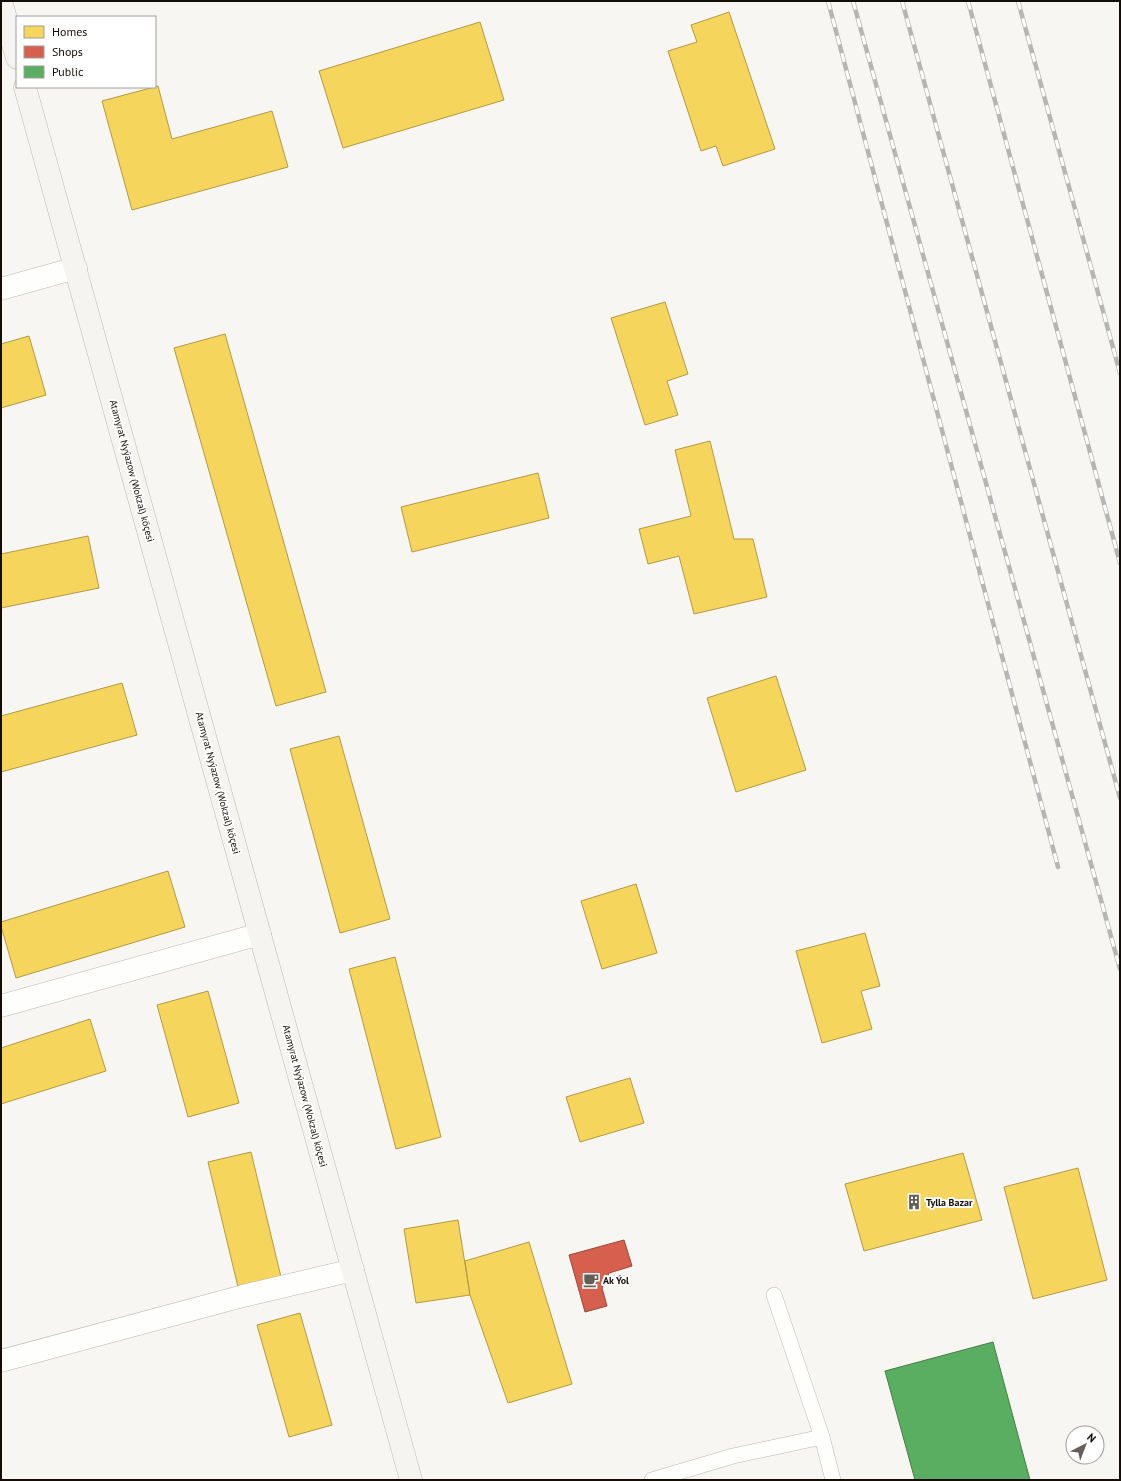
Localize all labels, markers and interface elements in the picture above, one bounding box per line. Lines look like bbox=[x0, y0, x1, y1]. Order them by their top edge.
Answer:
legend bbox=[16, 16, 156, 88]
text: Homes bbox=[52, 24, 87, 39]
text: Shops bbox=[52, 44, 83, 59]
text: Public bbox=[52, 64, 84, 79]
street label: Atamyrat Nyýazow (Wokzal) köçesi bbox=[107, 399, 157, 543]
street label: Atamyrat Nyýazow (Wokzal) köçesi bbox=[193, 711, 243, 855]
street label: Atamyrat Nyýazow (Wokzal) köçesi bbox=[280, 1024, 330, 1168]
building icon: Tylla Bazar bbox=[905, 1193, 923, 1211]
place label: Tylla Bazar bbox=[926, 1196, 973, 1209]
cafe icon: Ak Ýol bbox=[582, 1271, 600, 1289]
place label: Ak Ýol bbox=[603, 1274, 629, 1287]
north arrow bbox=[1065, 1425, 1105, 1465]
text: N bbox=[1084, 1430, 1099, 1445]

